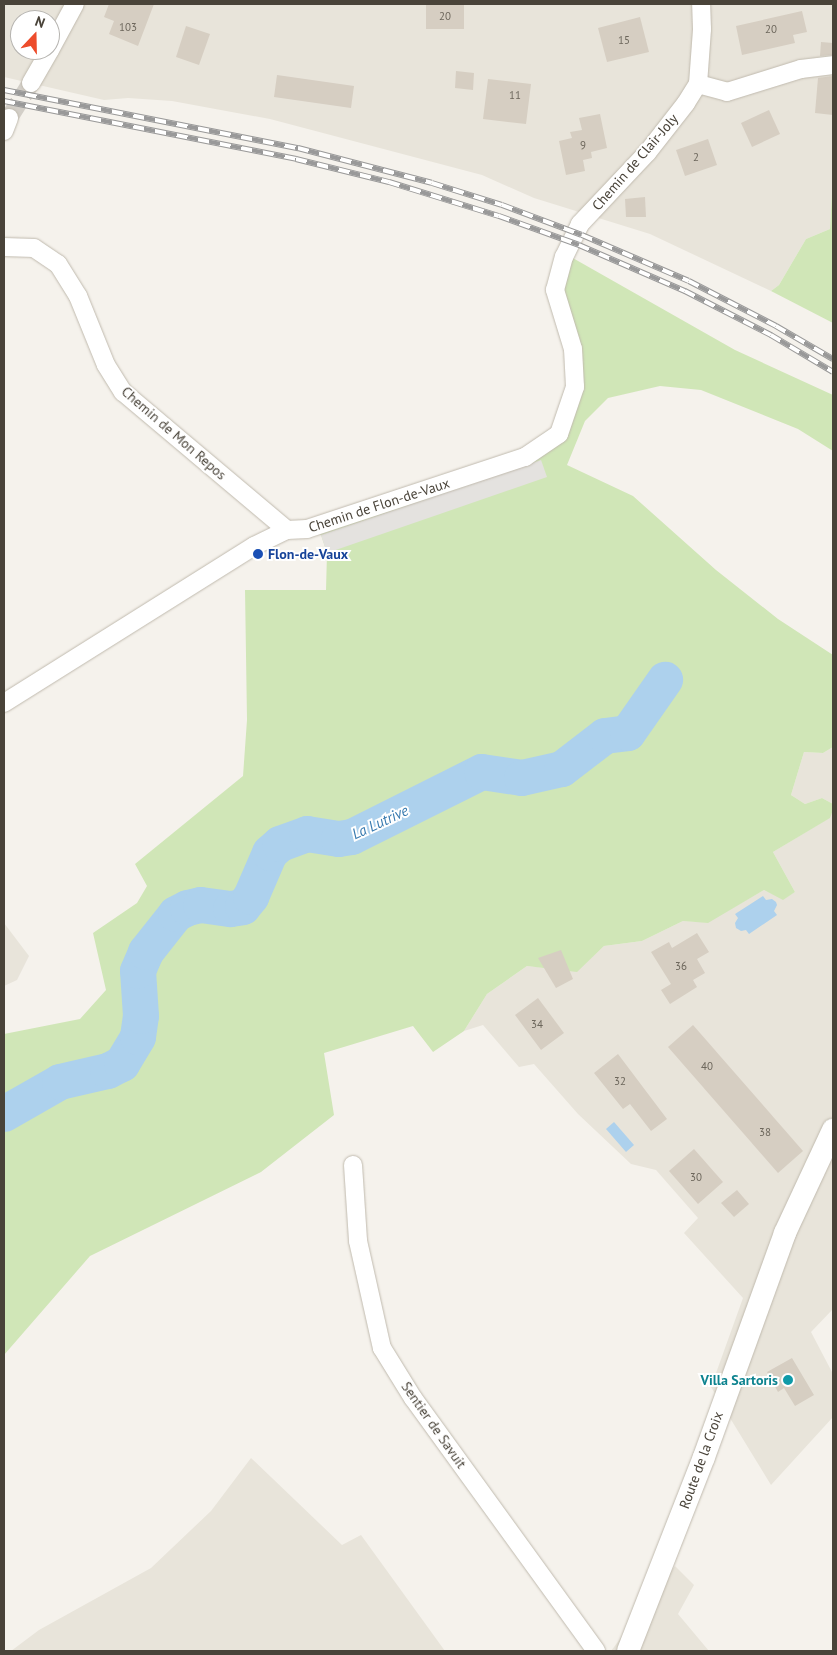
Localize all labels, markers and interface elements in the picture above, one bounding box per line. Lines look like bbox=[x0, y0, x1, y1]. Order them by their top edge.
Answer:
house number: 20 bbox=[439, 9, 451, 23]
north arrow bbox=[10, 10, 60, 60]
text: N bbox=[32, 12, 48, 32]
house number: 103 bbox=[119, 20, 137, 34]
house number: 20 bbox=[765, 22, 777, 36]
house number: 15 bbox=[618, 33, 630, 47]
house number: 11 bbox=[509, 88, 521, 102]
street label: Chemin de Clair-Joly bbox=[588, 110, 682, 214]
house number: 9 bbox=[580, 138, 586, 152]
house number: 2 bbox=[693, 150, 699, 164]
street label: Chemin de Mon Repos bbox=[118, 383, 230, 483]
street label: Chemin de Flon-de-Vaux bbox=[306, 474, 452, 536]
place label: Flon-de-Vaux bbox=[268, 546, 348, 562]
marker: Flon-de-Vaux bbox=[252, 548, 264, 560]
water label: La Lutrive bbox=[349, 801, 411, 843]
house number: 36 bbox=[675, 959, 687, 973]
house number: 34 bbox=[531, 1017, 543, 1031]
house number: 40 bbox=[701, 1059, 713, 1073]
house number: 32 bbox=[614, 1074, 626, 1088]
house number: 38 bbox=[759, 1125, 771, 1139]
house number: 30 bbox=[690, 1170, 702, 1184]
place label: Villa Sartoris bbox=[700, 1372, 778, 1388]
marker: Villa Sartoris bbox=[782, 1374, 794, 1386]
street label: Sentier de Savuit bbox=[398, 1378, 470, 1472]
street label: Route de la Croix bbox=[676, 1409, 726, 1511]

